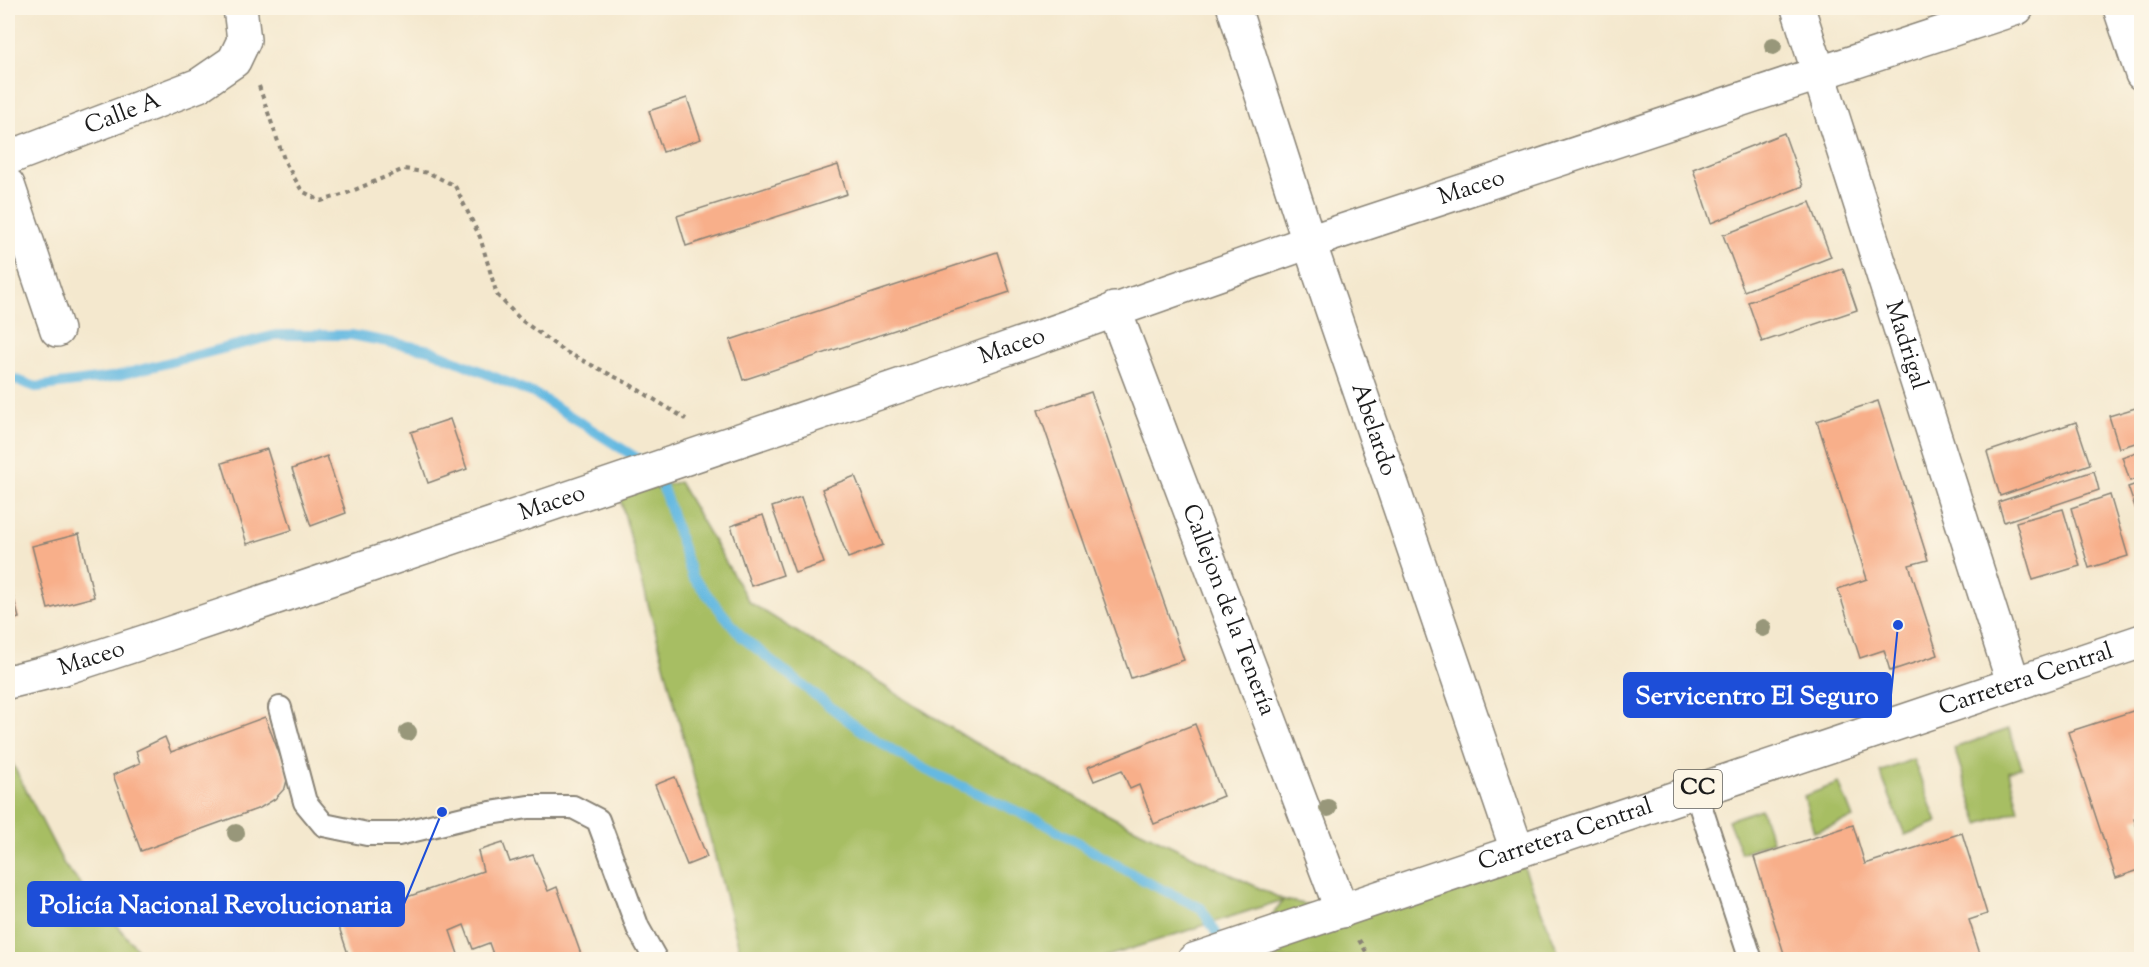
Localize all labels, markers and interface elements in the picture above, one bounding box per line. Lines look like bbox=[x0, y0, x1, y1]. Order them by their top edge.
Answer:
street label: Calle A bbox=[80, 84, 166, 144]
street label: Maceo bbox=[1434, 161, 1509, 215]
street label: Madrigal bbox=[1876, 297, 1936, 394]
street label: Maceo bbox=[975, 319, 1050, 374]
street label: Abelardo bbox=[1341, 379, 1405, 481]
street label: Maceo bbox=[515, 477, 590, 531]
street label: Callejon de la Tenería bbox=[1172, 499, 1284, 721]
street label: Maceo bbox=[54, 632, 129, 686]
street label: Carretera Central bbox=[1934, 635, 2118, 725]
callout: Servicentro El Seguro bbox=[1624, 673, 1891, 717]
text: Servicentro El Seguro bbox=[1635, 679, 1879, 716]
road number: CC bbox=[1674, 770, 1722, 808]
street label: Carretera Central bbox=[1474, 790, 1658, 880]
callout: Policía Nacional Revolucionaria bbox=[28, 882, 404, 926]
text: Policía Nacional Revolucionaria bbox=[40, 888, 392, 925]

